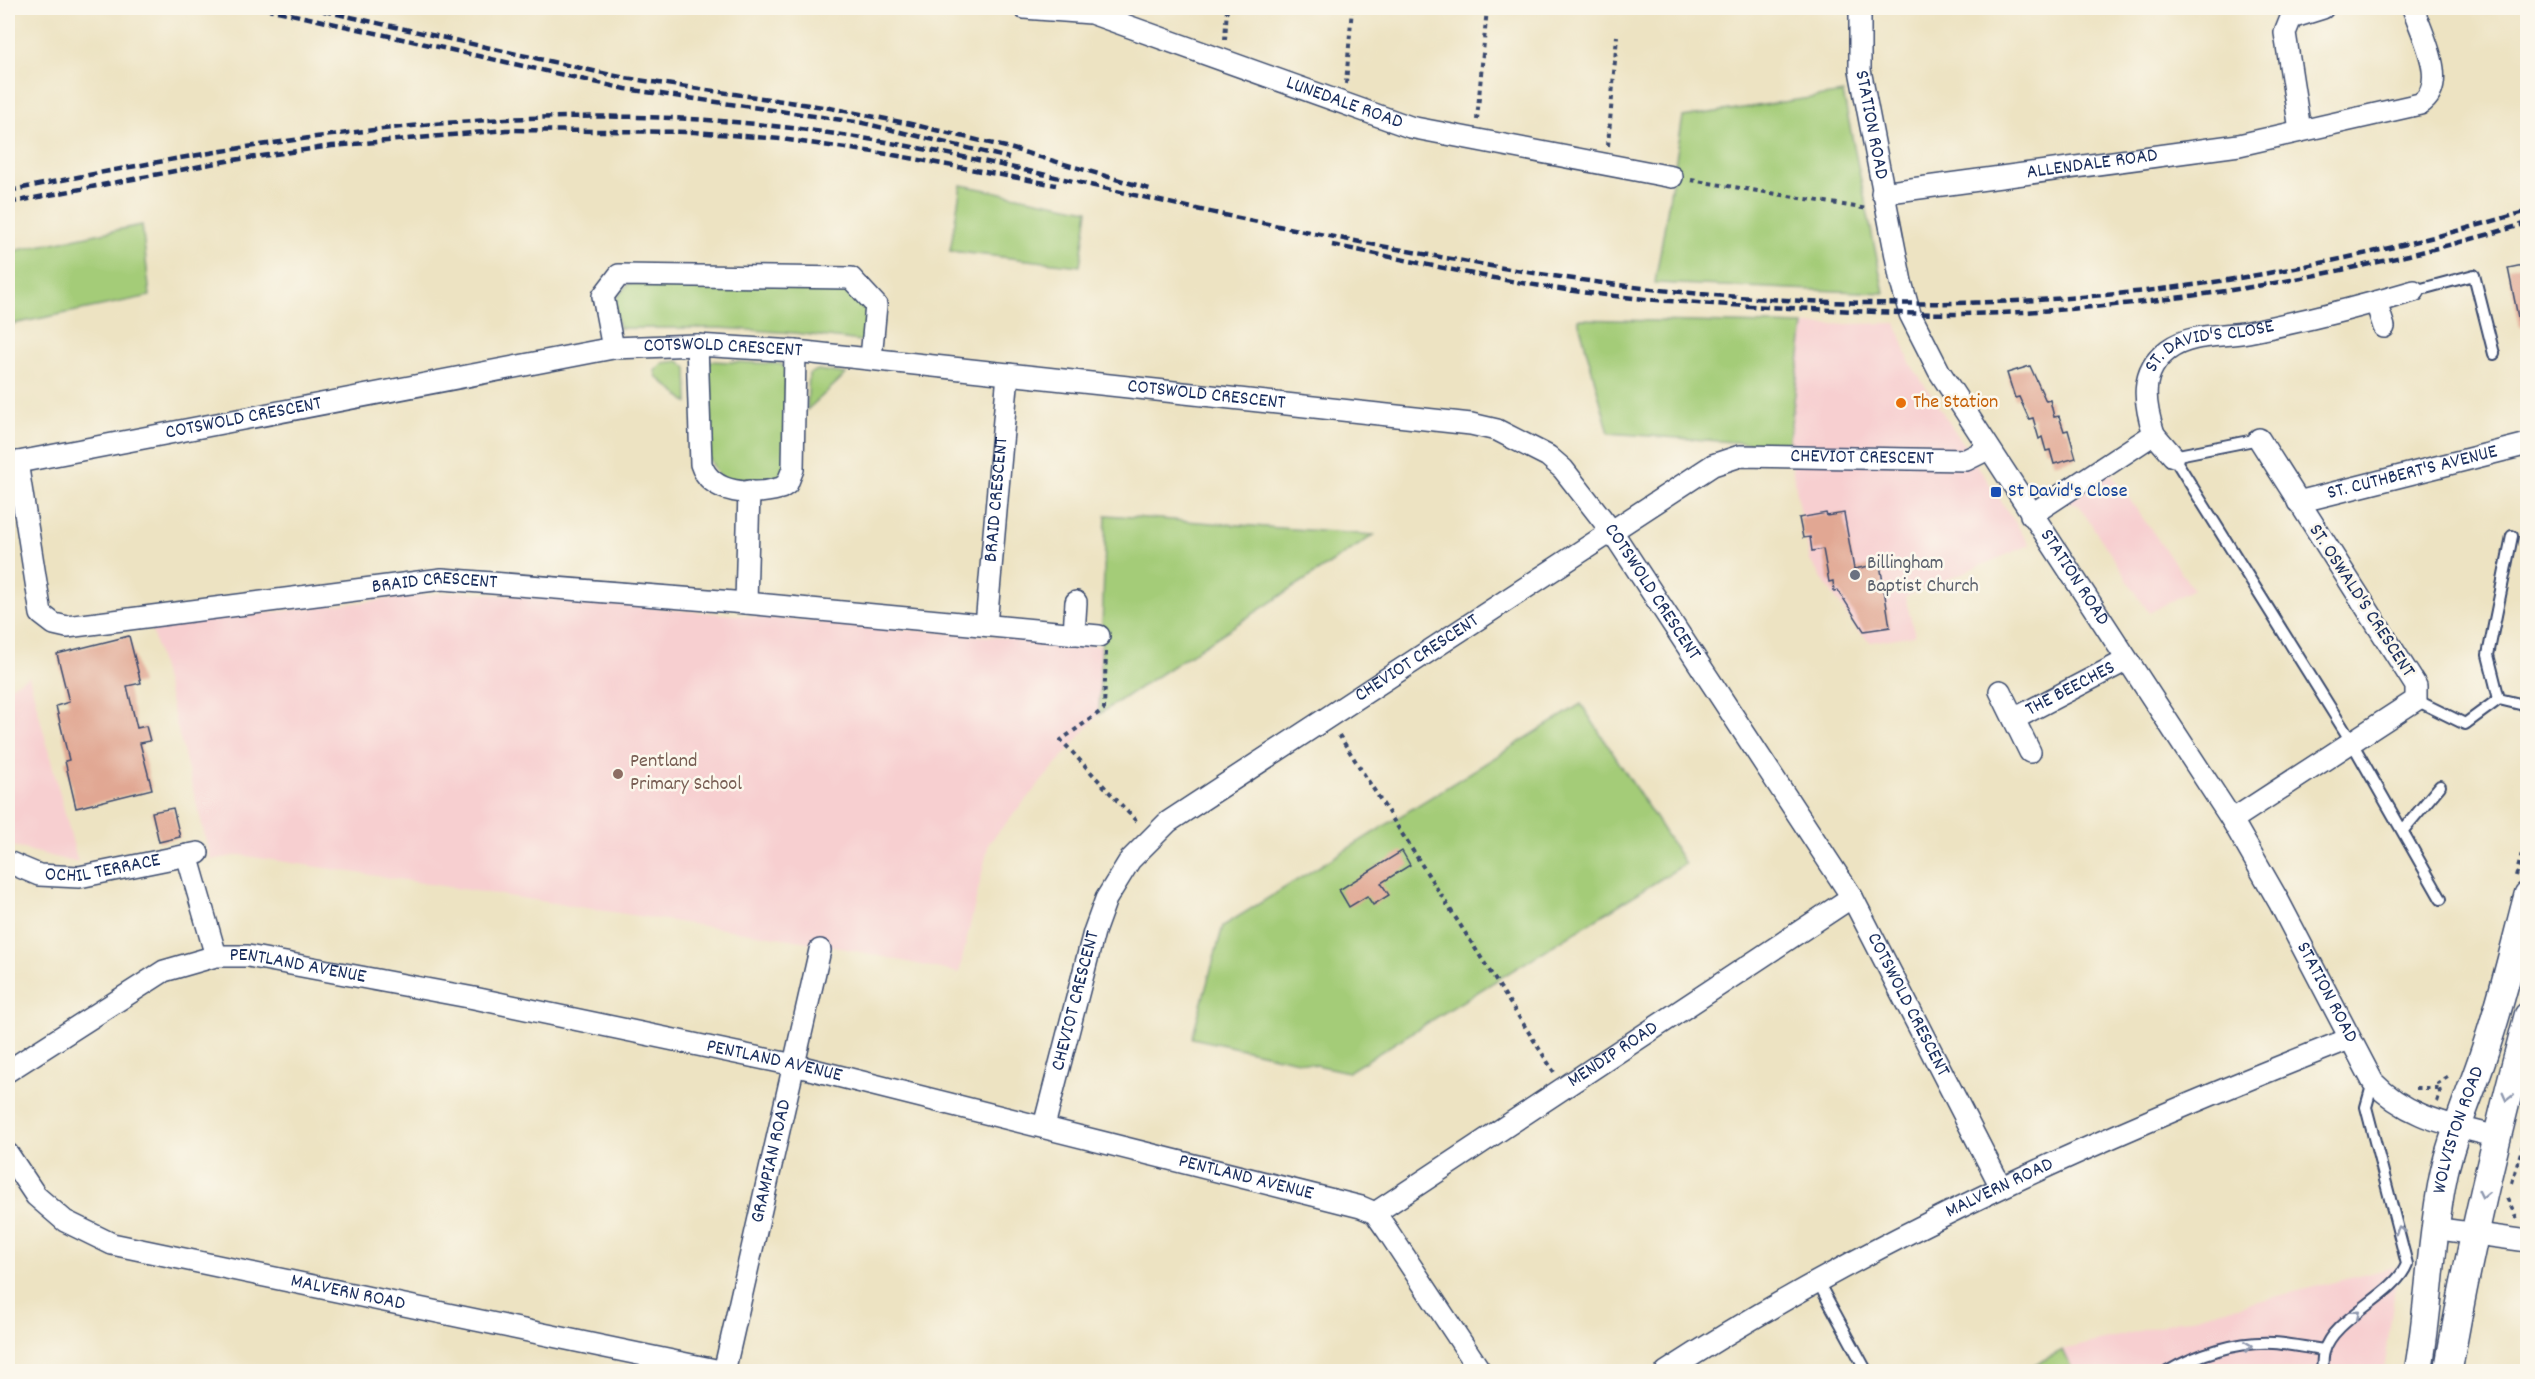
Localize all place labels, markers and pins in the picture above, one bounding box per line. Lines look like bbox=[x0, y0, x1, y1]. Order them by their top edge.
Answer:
place label: The Station bbox=[1913, 389, 1998, 417]
marker: The Station bbox=[1894, 396, 1908, 410]
place label: St David's Close bbox=[2008, 478, 2128, 506]
marker: St David's Close bbox=[1989, 485, 2003, 499]
place label: Billingham Baptist Church bbox=[1867, 550, 1979, 601]
marker: Billingham Baptist Church bbox=[1848, 568, 1862, 582]
place label: Pentland Primary School bbox=[630, 748, 742, 799]
marker: Pentland Primary School bbox=[611, 767, 625, 781]

